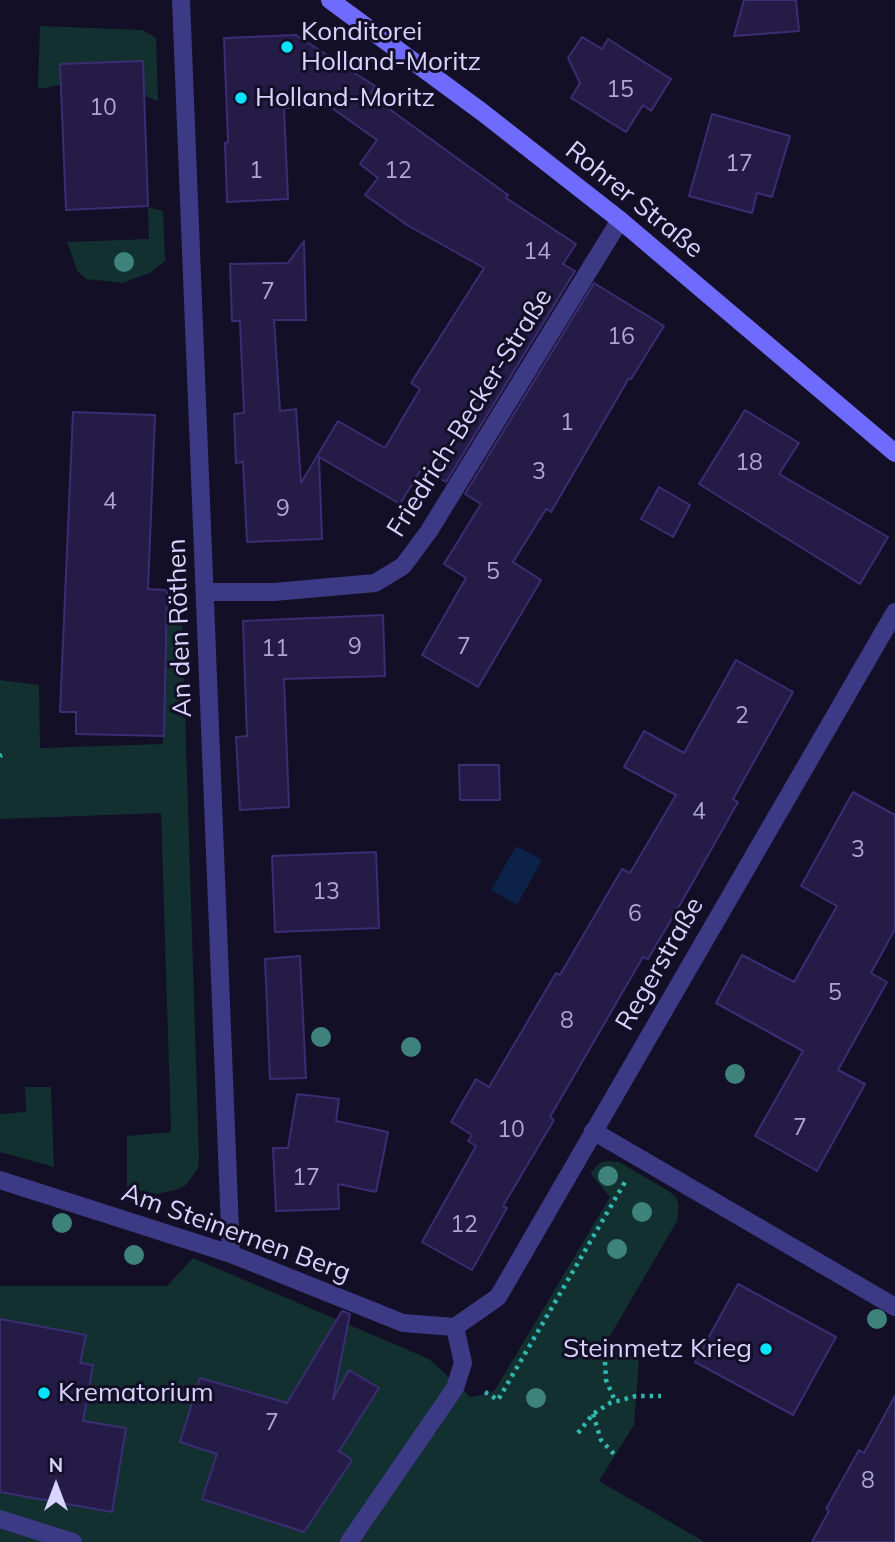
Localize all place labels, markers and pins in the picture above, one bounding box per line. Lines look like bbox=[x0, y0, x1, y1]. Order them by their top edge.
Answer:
place label: Konditorei Holland-Moritz bbox=[301, 16, 481, 78]
marker: Konditorei Holland-Moritz bbox=[279, 39, 295, 55]
place label: Holland-Moritz bbox=[255, 82, 435, 114]
marker: Holland-Moritz bbox=[233, 90, 249, 106]
place label: Steinmetz Krieg bbox=[563, 1333, 752, 1365]
marker: Steinmetz Krieg bbox=[758, 1341, 774, 1357]
place label: Krematorium bbox=[58, 1377, 214, 1409]
marker: Krematorium bbox=[36, 1385, 52, 1401]

